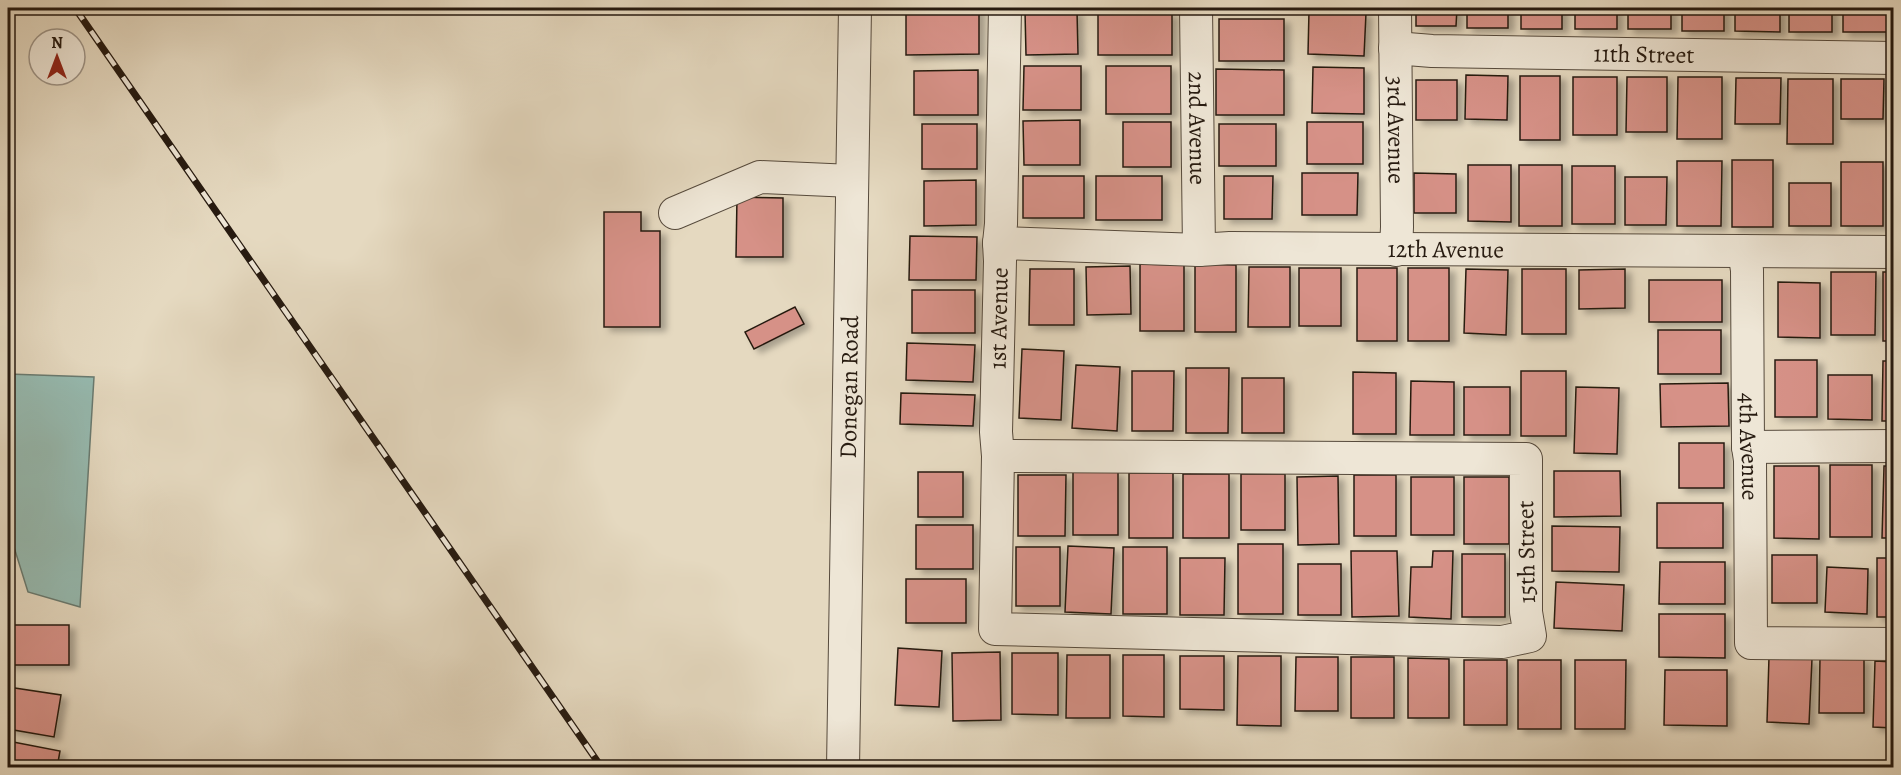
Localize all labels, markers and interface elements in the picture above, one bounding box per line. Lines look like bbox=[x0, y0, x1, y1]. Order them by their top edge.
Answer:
north arrow bbox=[27, 27, 87, 87]
text: N bbox=[51, 32, 63, 54]
street label: 11th Street bbox=[1593, 37, 1695, 71]
street label: 2nd Avenue bbox=[1181, 71, 1214, 185]
street label: 3rd Avenue bbox=[1380, 76, 1413, 184]
street label: 12th Avenue bbox=[1387, 233, 1504, 266]
street label: 1st Avenue bbox=[981, 267, 1016, 370]
street label: Donegan Road bbox=[832, 315, 866, 459]
street label: 4th Avenue bbox=[1731, 393, 1766, 501]
street label: 15th Street bbox=[1509, 500, 1543, 604]

